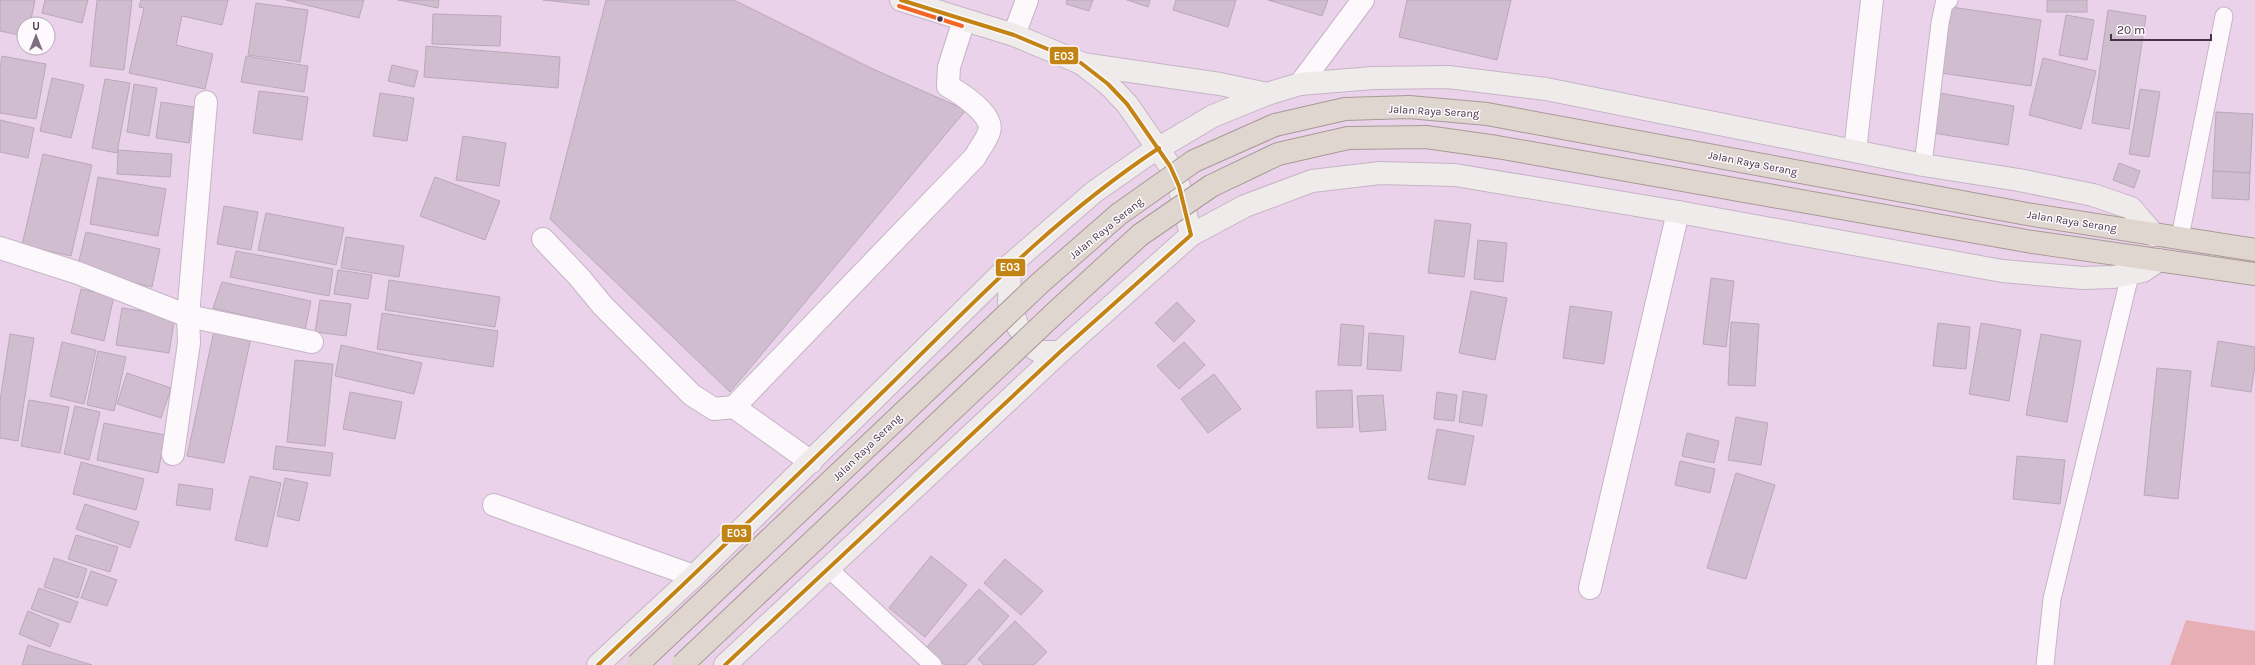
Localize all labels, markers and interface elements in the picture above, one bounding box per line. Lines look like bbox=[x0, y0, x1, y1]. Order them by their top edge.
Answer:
unlabelled marker bbox=[935, 14, 945, 24]
north arrow bbox=[16, 16, 56, 56]
scale bar bbox=[2111, 16, 2211, 42]
text: U bbox=[32, 20, 40, 33]
text: 20 m bbox=[2117, 23, 2145, 37]
line badge: E03 bbox=[1049, 46, 1079, 65]
text: E03 bbox=[1054, 50, 1074, 63]
street label: Jalan Raya Serang bbox=[1388, 103, 1480, 120]
street label: Jalan Raya Serang bbox=[1707, 148, 1799, 179]
street label: Jalan Raya Serang bbox=[1067, 194, 1146, 262]
street label: Jalan Raya Serang bbox=[2026, 208, 2118, 235]
line badge: E03 bbox=[995, 258, 1026, 277]
text: E03 bbox=[1000, 261, 1020, 274]
street label: Jalan Raya Serang bbox=[830, 411, 905, 484]
line badge: E03 bbox=[721, 524, 752, 543]
text: E03 bbox=[727, 527, 747, 540]

